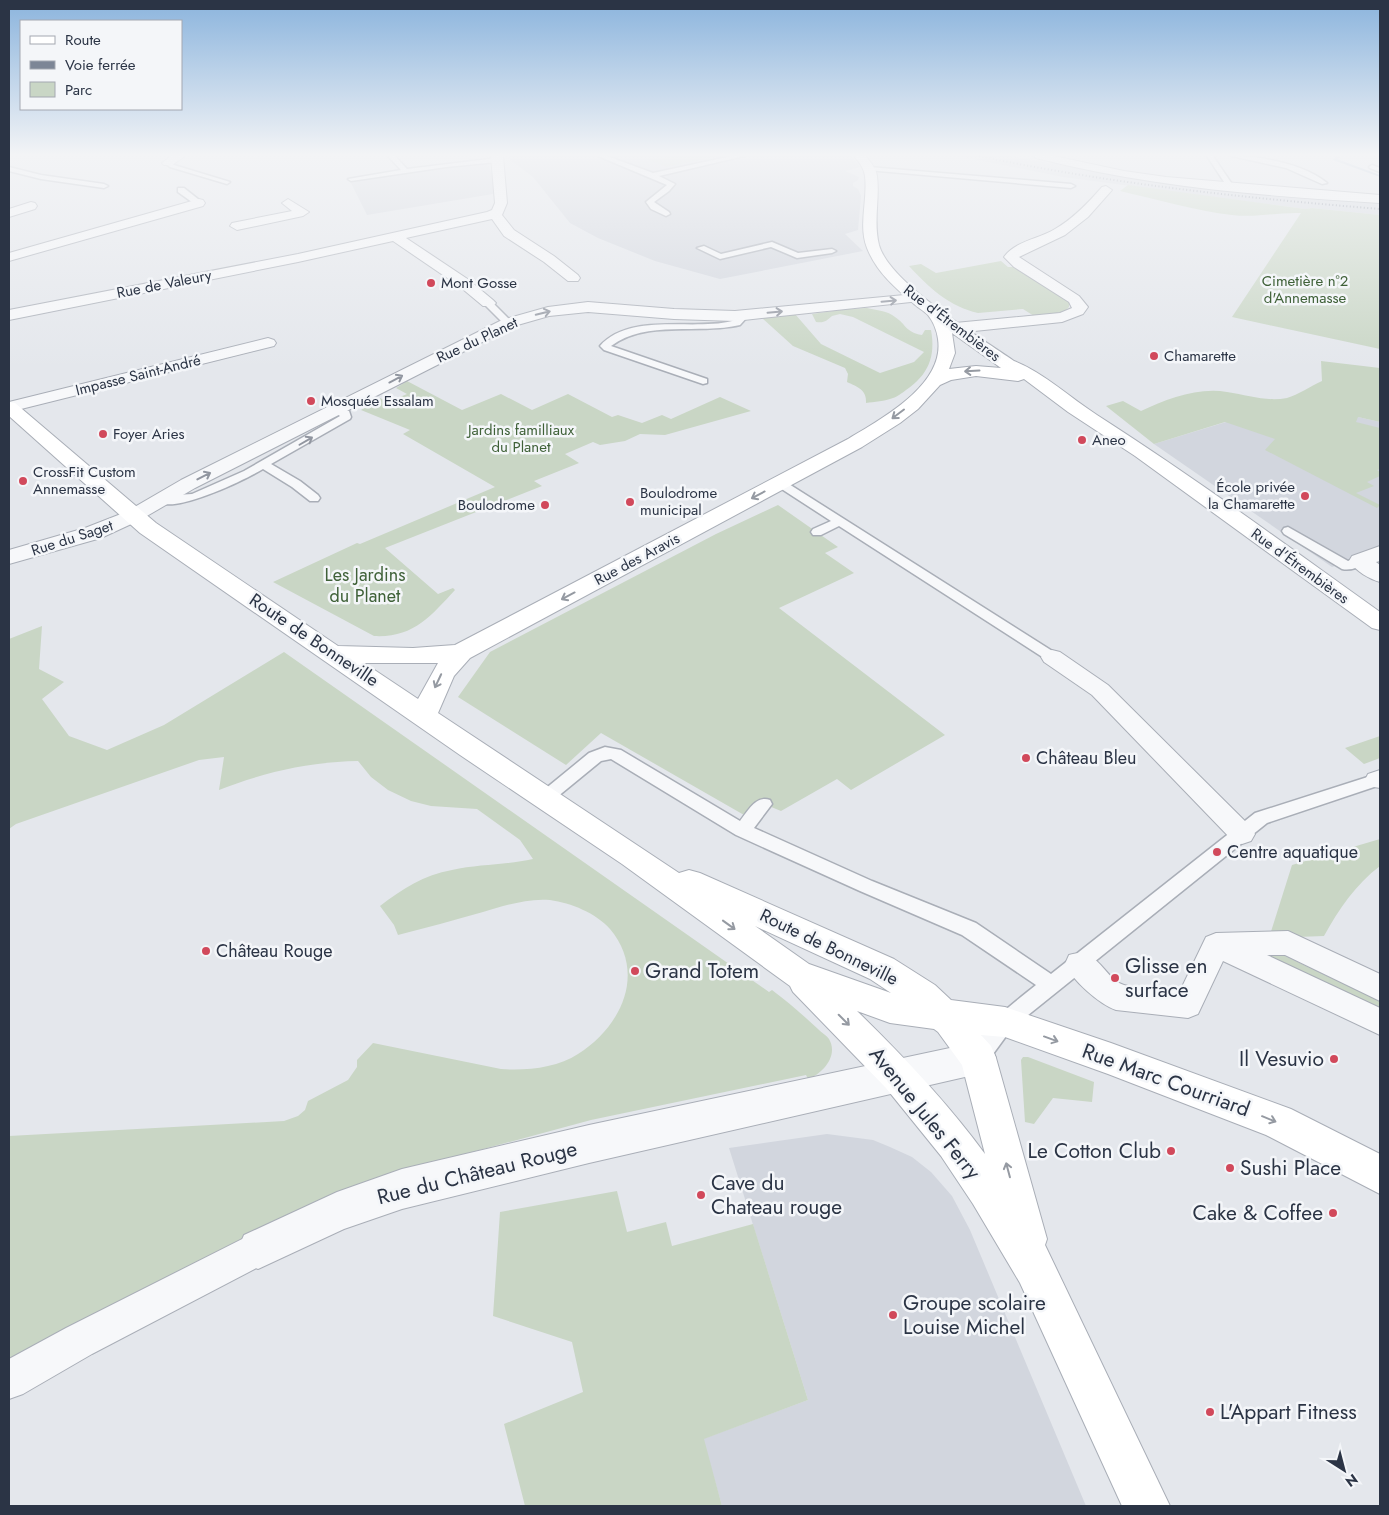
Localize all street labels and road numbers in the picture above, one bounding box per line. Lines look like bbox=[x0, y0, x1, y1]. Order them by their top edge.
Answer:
street label: Rue de Valeury bbox=[115, 264, 214, 304]
street label: Rue d'Étrembières bbox=[899, 279, 1005, 367]
street label: Rue du Planet bbox=[433, 311, 522, 368]
street label: Impasse Saint-André bbox=[73, 349, 203, 401]
street label: Rue du Saget bbox=[28, 514, 116, 562]
street label: Rue d'Étrembières bbox=[1246, 523, 1354, 609]
street label: Rue des Aravis bbox=[590, 527, 684, 591]
street label: Route de Bonneville bbox=[244, 587, 384, 693]
street label: Route de Bonneville bbox=[755, 902, 903, 992]
street label: Rue Marc Courriard bbox=[1078, 1036, 1254, 1124]
street label: Avenue Jules Ferry bbox=[862, 1040, 988, 1186]
street label: Rue du Château Rouge bbox=[374, 1134, 580, 1212]

